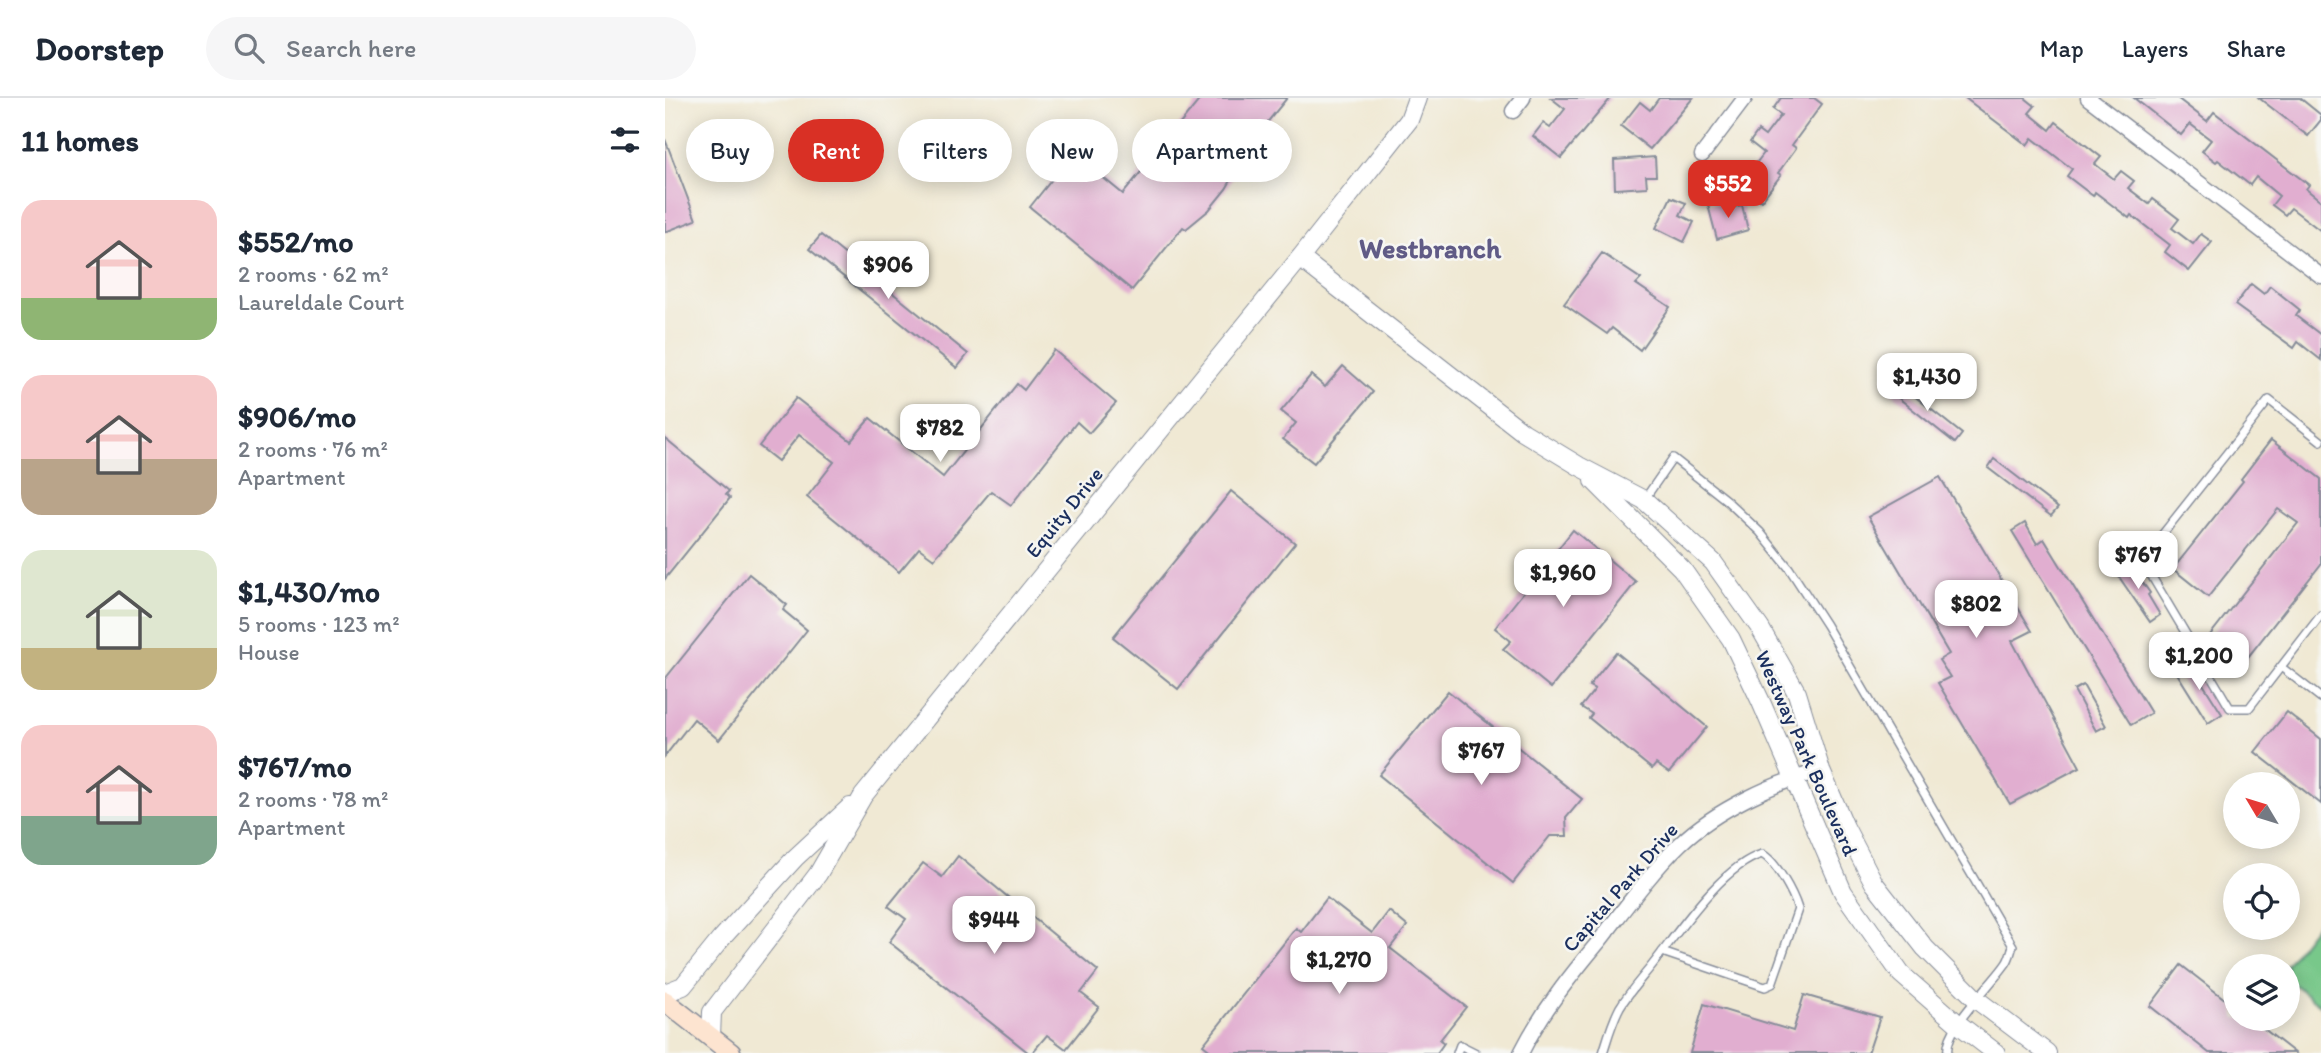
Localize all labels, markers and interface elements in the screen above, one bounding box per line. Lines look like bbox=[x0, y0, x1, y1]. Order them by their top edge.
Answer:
search box bbox=[206, 17, 696, 80]
text: Doorstep bbox=[35, 29, 164, 68]
icon: search bbox=[230, 29, 268, 67]
text: Search here bbox=[286, 32, 416, 64]
text: Map bbox=[2040, 34, 2084, 63]
text: Layers bbox=[2122, 34, 2189, 63]
text: Share bbox=[2227, 34, 2286, 63]
chip: Buy bbox=[686, 119, 774, 182]
chip: Rent bbox=[788, 119, 884, 182]
chip: Filters bbox=[898, 119, 1012, 182]
chip: New bbox=[1026, 119, 1118, 182]
chip: Apartment bbox=[1132, 119, 1292, 182]
icon: filters bbox=[606, 121, 644, 159]
text: 11 homes bbox=[21, 122, 139, 159]
pin: $552 bbox=[1687, 160, 1769, 220]
text: $552 bbox=[1704, 169, 1752, 197]
text: $552/mo bbox=[238, 223, 354, 260]
icon: home bbox=[77, 228, 161, 312]
district label: Westbranch bbox=[1359, 231, 1502, 265]
pin: $906 bbox=[847, 242, 929, 301]
text: $906 bbox=[863, 250, 913, 278]
text: 2 rooms · 62 m² bbox=[238, 260, 389, 288]
text: Laureldale Court bbox=[238, 288, 405, 316]
pin: $1,430 bbox=[1870, 354, 1984, 413]
text: $1,430 bbox=[1893, 362, 1961, 390]
text: $906/mo bbox=[238, 398, 356, 435]
icon: home bbox=[77, 403, 161, 487]
pin: $782 bbox=[899, 404, 981, 464]
text: $782 bbox=[916, 413, 964, 441]
text: 2 rooms · 76 m² bbox=[238, 435, 388, 463]
street label: Equity Drive bbox=[1020, 462, 1108, 562]
text: Apartment bbox=[238, 463, 345, 491]
pin: $767 bbox=[2097, 532, 2179, 591]
text: $767 bbox=[2115, 540, 2161, 568]
pin: $1,960 bbox=[1506, 550, 1620, 609]
text: $1,960 bbox=[1530, 558, 1596, 586]
text: $1,430/mo bbox=[238, 573, 380, 610]
icon: home bbox=[77, 578, 161, 662]
pin: $802 bbox=[1935, 580, 2017, 640]
text: $802 bbox=[1951, 589, 2001, 617]
text: 5 rooms · 123 m² bbox=[238, 610, 400, 638]
pin: $1,200 bbox=[2142, 632, 2256, 692]
text: House bbox=[238, 638, 300, 666]
text: $1,200 bbox=[2165, 641, 2233, 669]
street label: Westway Park Boulevard bbox=[1750, 646, 1864, 860]
pin: $767 bbox=[1440, 728, 1522, 787]
text: $767 bbox=[1458, 736, 1504, 764]
text: $767/mo bbox=[238, 748, 352, 785]
icon: home bbox=[77, 753, 161, 837]
north arrow bbox=[2223, 772, 2299, 849]
map controls bbox=[2223, 772, 2300, 1031]
text: 2 rooms · 78 m² bbox=[238, 785, 388, 813]
text: Apartment bbox=[238, 813, 345, 841]
street label: Capital Park Drive bbox=[1557, 817, 1683, 957]
button: locate bbox=[2223, 863, 2300, 940]
pin: $944 bbox=[953, 896, 1035, 956]
text: $944 bbox=[968, 905, 1020, 933]
pin: $1,270 bbox=[1282, 936, 1396, 996]
text: $1,270 bbox=[1306, 945, 1372, 973]
button: layers bbox=[2223, 954, 2300, 1031]

